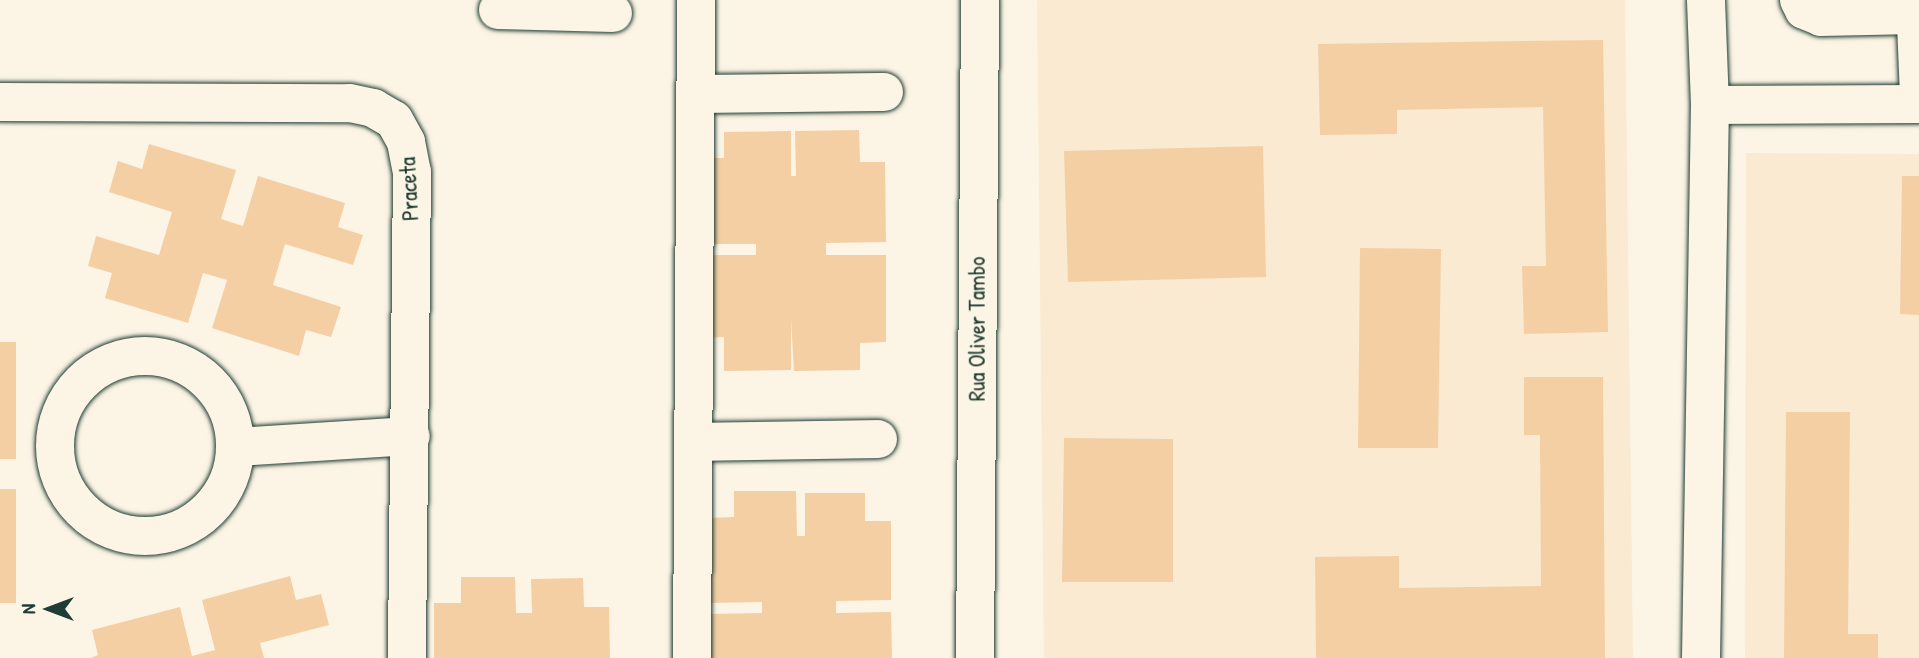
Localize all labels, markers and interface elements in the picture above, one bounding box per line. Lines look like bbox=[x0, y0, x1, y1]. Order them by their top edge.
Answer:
street label: Praceta bbox=[394, 156, 424, 222]
street label: Rua Oliver Tambo bbox=[963, 257, 991, 401]
north arrow bbox=[14, 574, 84, 644]
text: N bbox=[15, 604, 41, 614]

